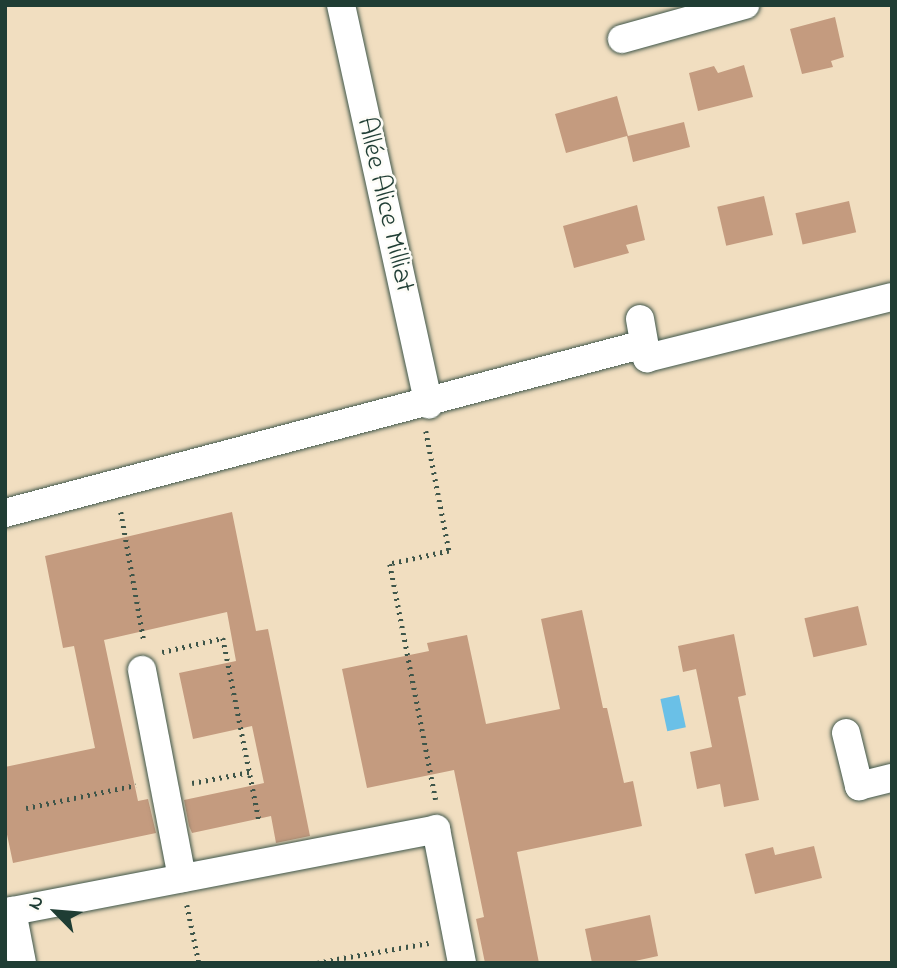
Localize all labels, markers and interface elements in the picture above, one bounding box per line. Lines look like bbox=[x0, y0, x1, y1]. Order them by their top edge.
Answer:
street label: Allée Alice Milliat bbox=[348, 114, 420, 296]
north arrow bbox=[21, 877, 91, 947]
text: N bbox=[22, 891, 51, 914]

